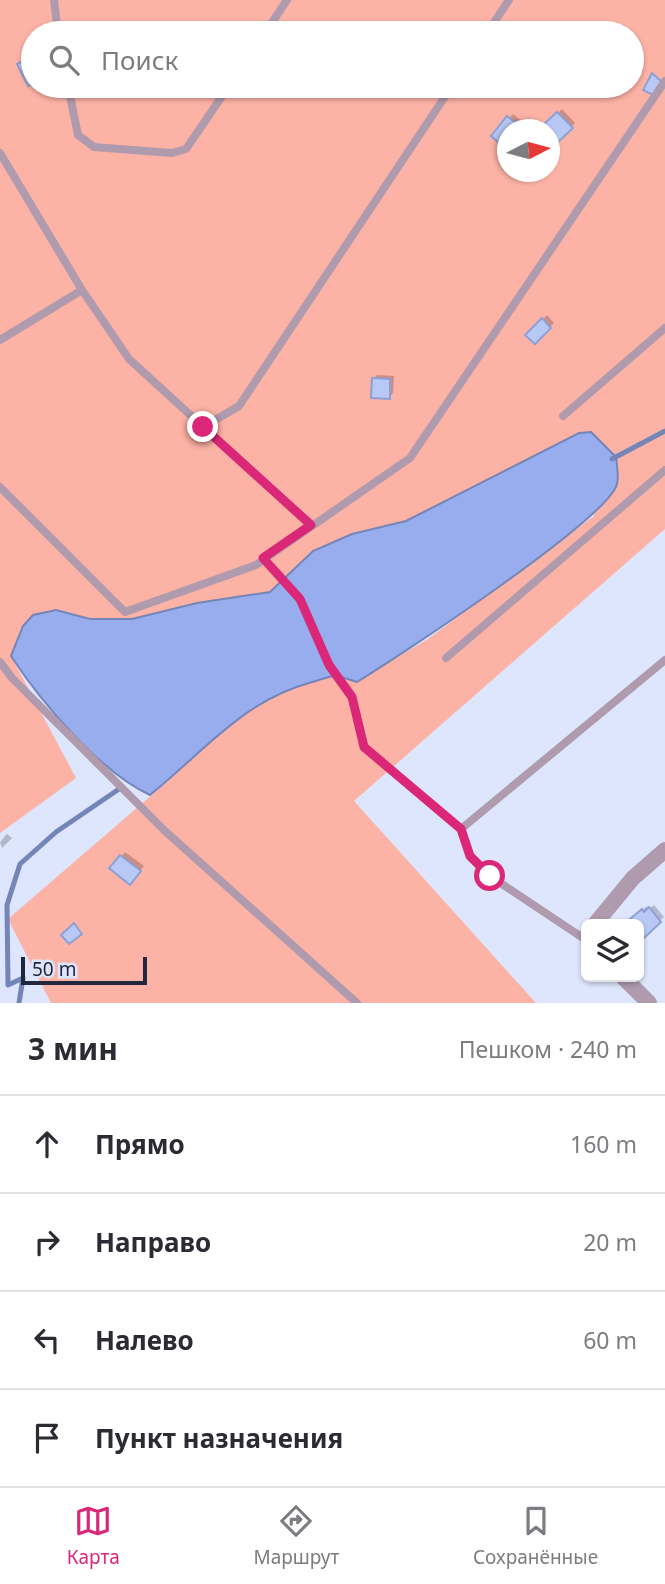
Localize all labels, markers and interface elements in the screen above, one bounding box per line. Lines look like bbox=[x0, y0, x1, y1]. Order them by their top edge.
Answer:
search box bbox=[21, 21, 644, 98]
icon: search bbox=[45, 41, 83, 79]
text: Поиск bbox=[101, 42, 178, 78]
north arrow bbox=[497, 119, 560, 182]
route end bbox=[187, 411, 218, 442]
route start bbox=[474, 860, 505, 891]
map controls bbox=[581, 919, 644, 982]
button: layers bbox=[581, 919, 644, 982]
scale bar bbox=[21, 954, 147, 986]
text: 50 m bbox=[32, 956, 76, 982]
text: 3 мин bbox=[28, 1028, 118, 1069]
text: Пешком · 240 m bbox=[459, 1033, 637, 1065]
icon: ahead bbox=[28, 1125, 66, 1163]
text: Прямо bbox=[95, 1126, 185, 1162]
text: 160 m bbox=[570, 1128, 637, 1160]
icon: right bbox=[28, 1223, 66, 1261]
text: Направо bbox=[95, 1224, 211, 1260]
text: 20 m bbox=[583, 1226, 637, 1258]
icon: left bbox=[28, 1321, 66, 1359]
text: Налево bbox=[95, 1322, 194, 1358]
text: 60 m bbox=[583, 1324, 637, 1356]
icon: arrive bbox=[28, 1419, 66, 1457]
text: Пункт назначения bbox=[95, 1420, 343, 1456]
tab: Карта bbox=[67, 1502, 120, 1570]
tab: Маршрут bbox=[253, 1502, 339, 1570]
tab: Сохранённые bbox=[473, 1502, 598, 1570]

